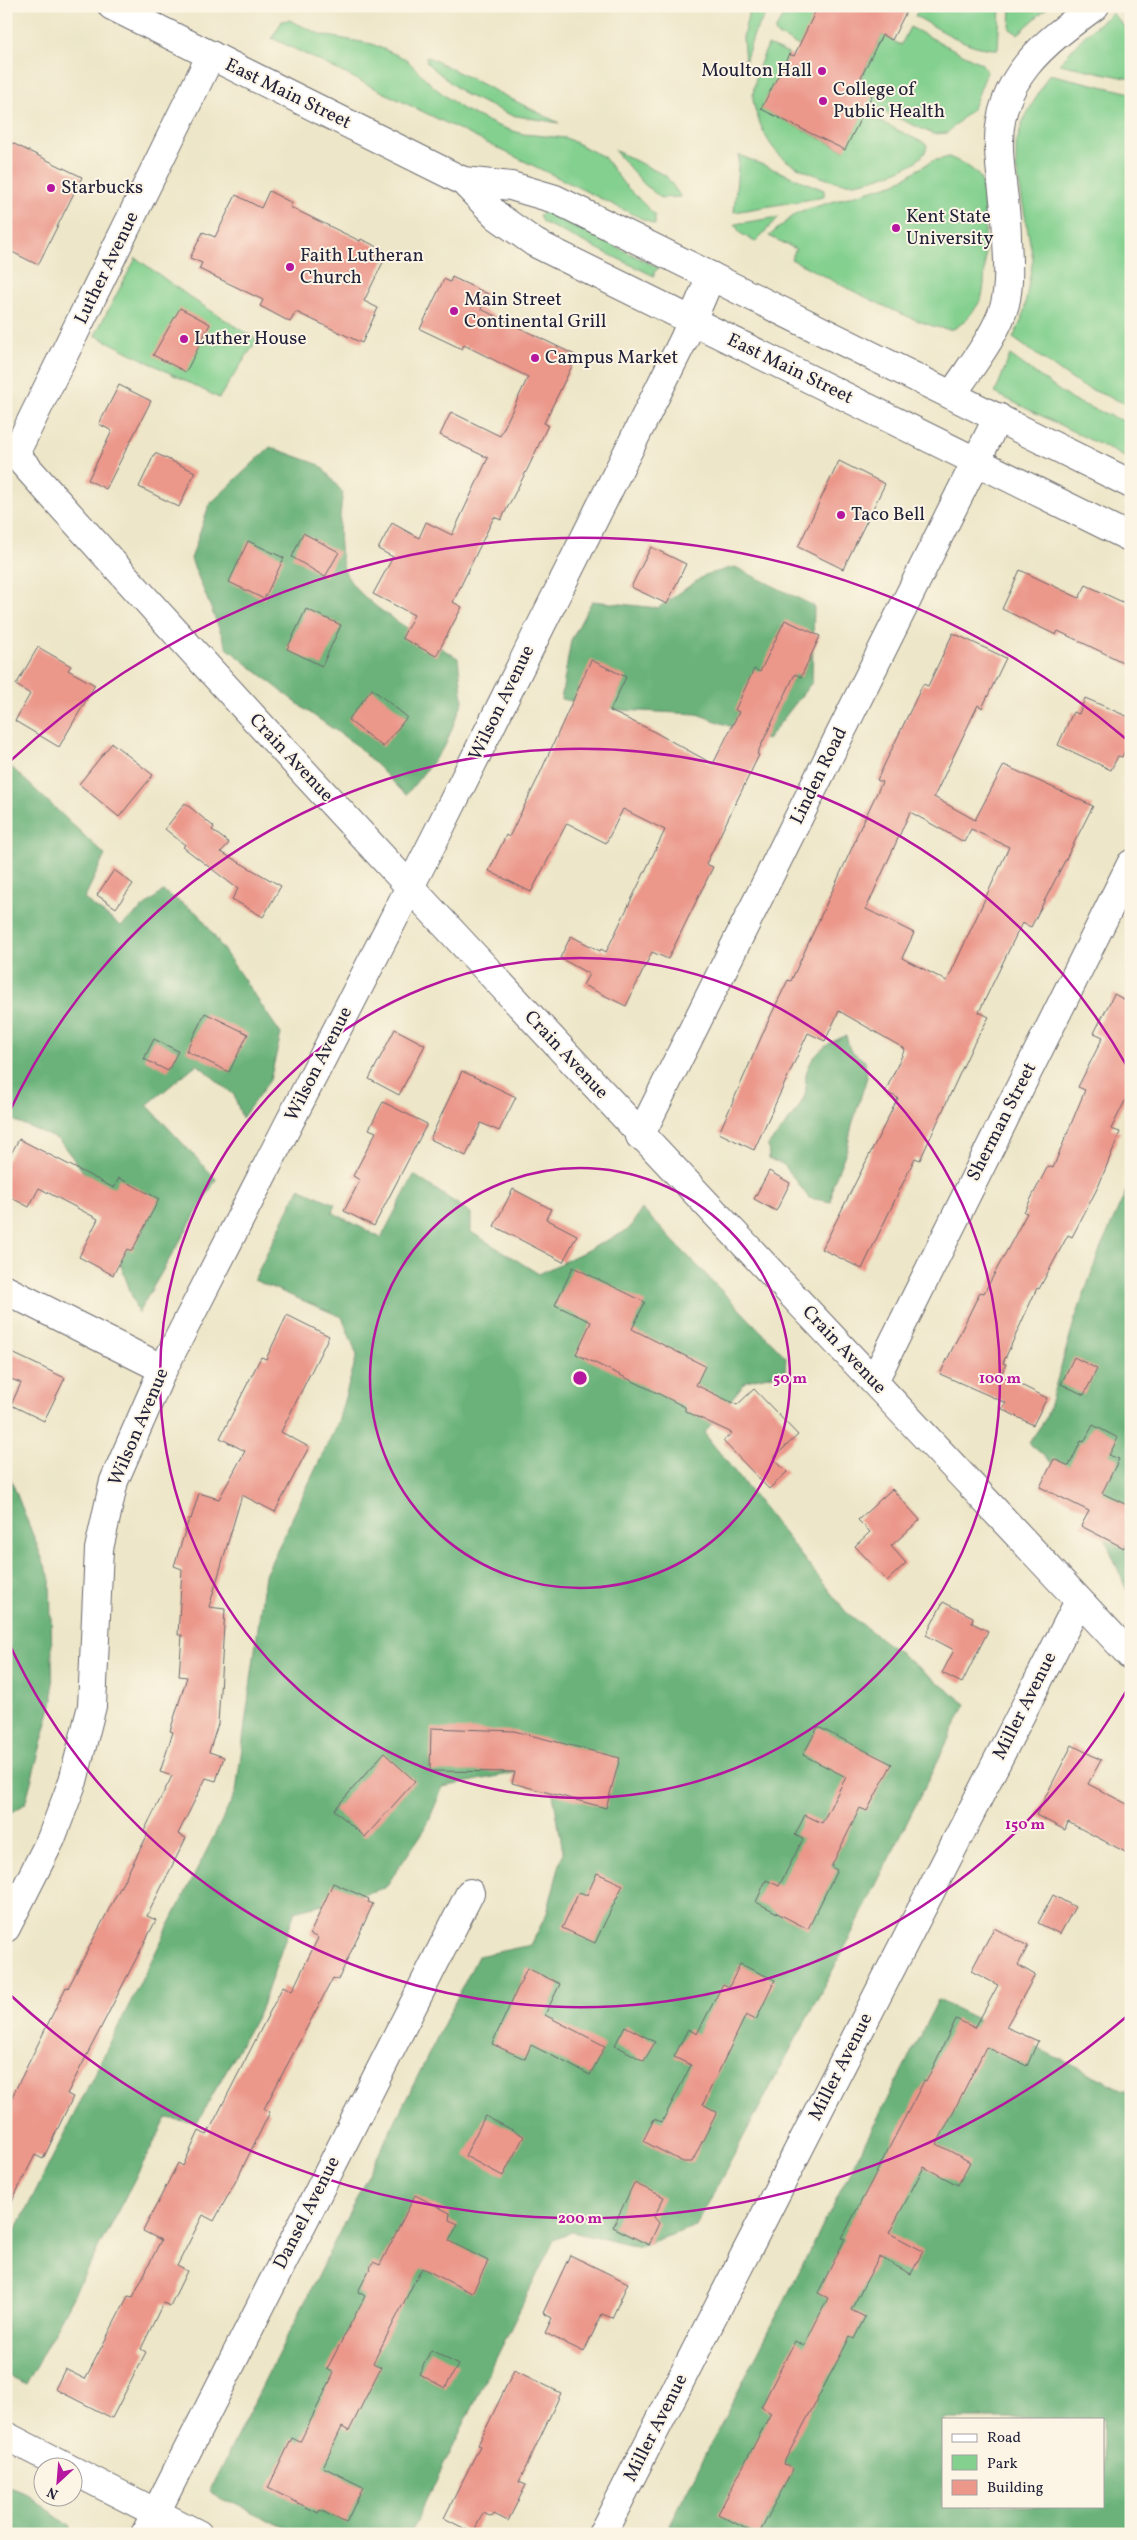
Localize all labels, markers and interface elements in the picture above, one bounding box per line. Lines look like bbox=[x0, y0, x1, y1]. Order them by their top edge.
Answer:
street label: East Main Street bbox=[221, 52, 356, 136]
place label: Moulton Hall bbox=[701, 58, 812, 84]
marker: Moulton Hall bbox=[816, 65, 828, 77]
place label: College of Public Health bbox=[833, 77, 945, 125]
marker: College of Public Health bbox=[817, 95, 829, 107]
place label: Starbucks bbox=[61, 175, 143, 201]
marker: Starbucks bbox=[45, 182, 57, 194]
place label: Kent State University bbox=[906, 204, 994, 252]
street label: Luther Avenue bbox=[69, 207, 145, 329]
marker: Kent State University bbox=[890, 222, 902, 234]
place label: Faith Lutheran Church bbox=[300, 243, 424, 291]
marker: Faith Lutheran Church bbox=[284, 261, 296, 273]
place label: Main Street Continental Grill bbox=[464, 287, 607, 335]
marker: Main Street Continental Grill bbox=[448, 305, 460, 317]
place label: Luther House bbox=[194, 326, 306, 352]
street label: East Main Street bbox=[723, 327, 858, 411]
marker: Luther House bbox=[178, 333, 190, 345]
place label: Campus Market bbox=[545, 345, 678, 371]
marker: Campus Market bbox=[529, 352, 541, 364]
place label: Taco Bell bbox=[851, 502, 925, 528]
marker: Taco Bell bbox=[835, 509, 847, 521]
street label: Wilson Avenue bbox=[463, 641, 541, 765]
street label: Crain Avenue bbox=[243, 708, 339, 808]
street label: Linden Road bbox=[784, 723, 854, 829]
street label: Wilson Avenue bbox=[279, 1002, 359, 1126]
street label: Crain Avenue bbox=[518, 1005, 614, 1105]
street label: Sherman Street bbox=[961, 1058, 1043, 1186]
street label: Crain Avenue bbox=[796, 1300, 892, 1400]
street label: Wilson Avenue bbox=[103, 1364, 175, 1490]
centre of rings bbox=[571, 1369, 589, 1387]
text: 50 m bbox=[773, 1369, 807, 1390]
text: 100 m bbox=[979, 1369, 1022, 1390]
street label: Miller Avenue bbox=[987, 1648, 1063, 1764]
text: 150 m bbox=[1005, 1815, 1045, 1836]
street label: Miller Avenue bbox=[803, 2009, 879, 2125]
street label: Dansel Avenue bbox=[267, 2152, 347, 2274]
text: 200 m bbox=[558, 2209, 602, 2230]
street label: Miller Avenue bbox=[618, 2370, 694, 2486]
legend bbox=[942, 2418, 1104, 2508]
text: Road bbox=[987, 2428, 1021, 2449]
text: Park bbox=[987, 2454, 1018, 2475]
north arrow bbox=[32, 2458, 82, 2508]
text: Building bbox=[987, 2478, 1044, 2499]
text: N bbox=[44, 2482, 62, 2503]

